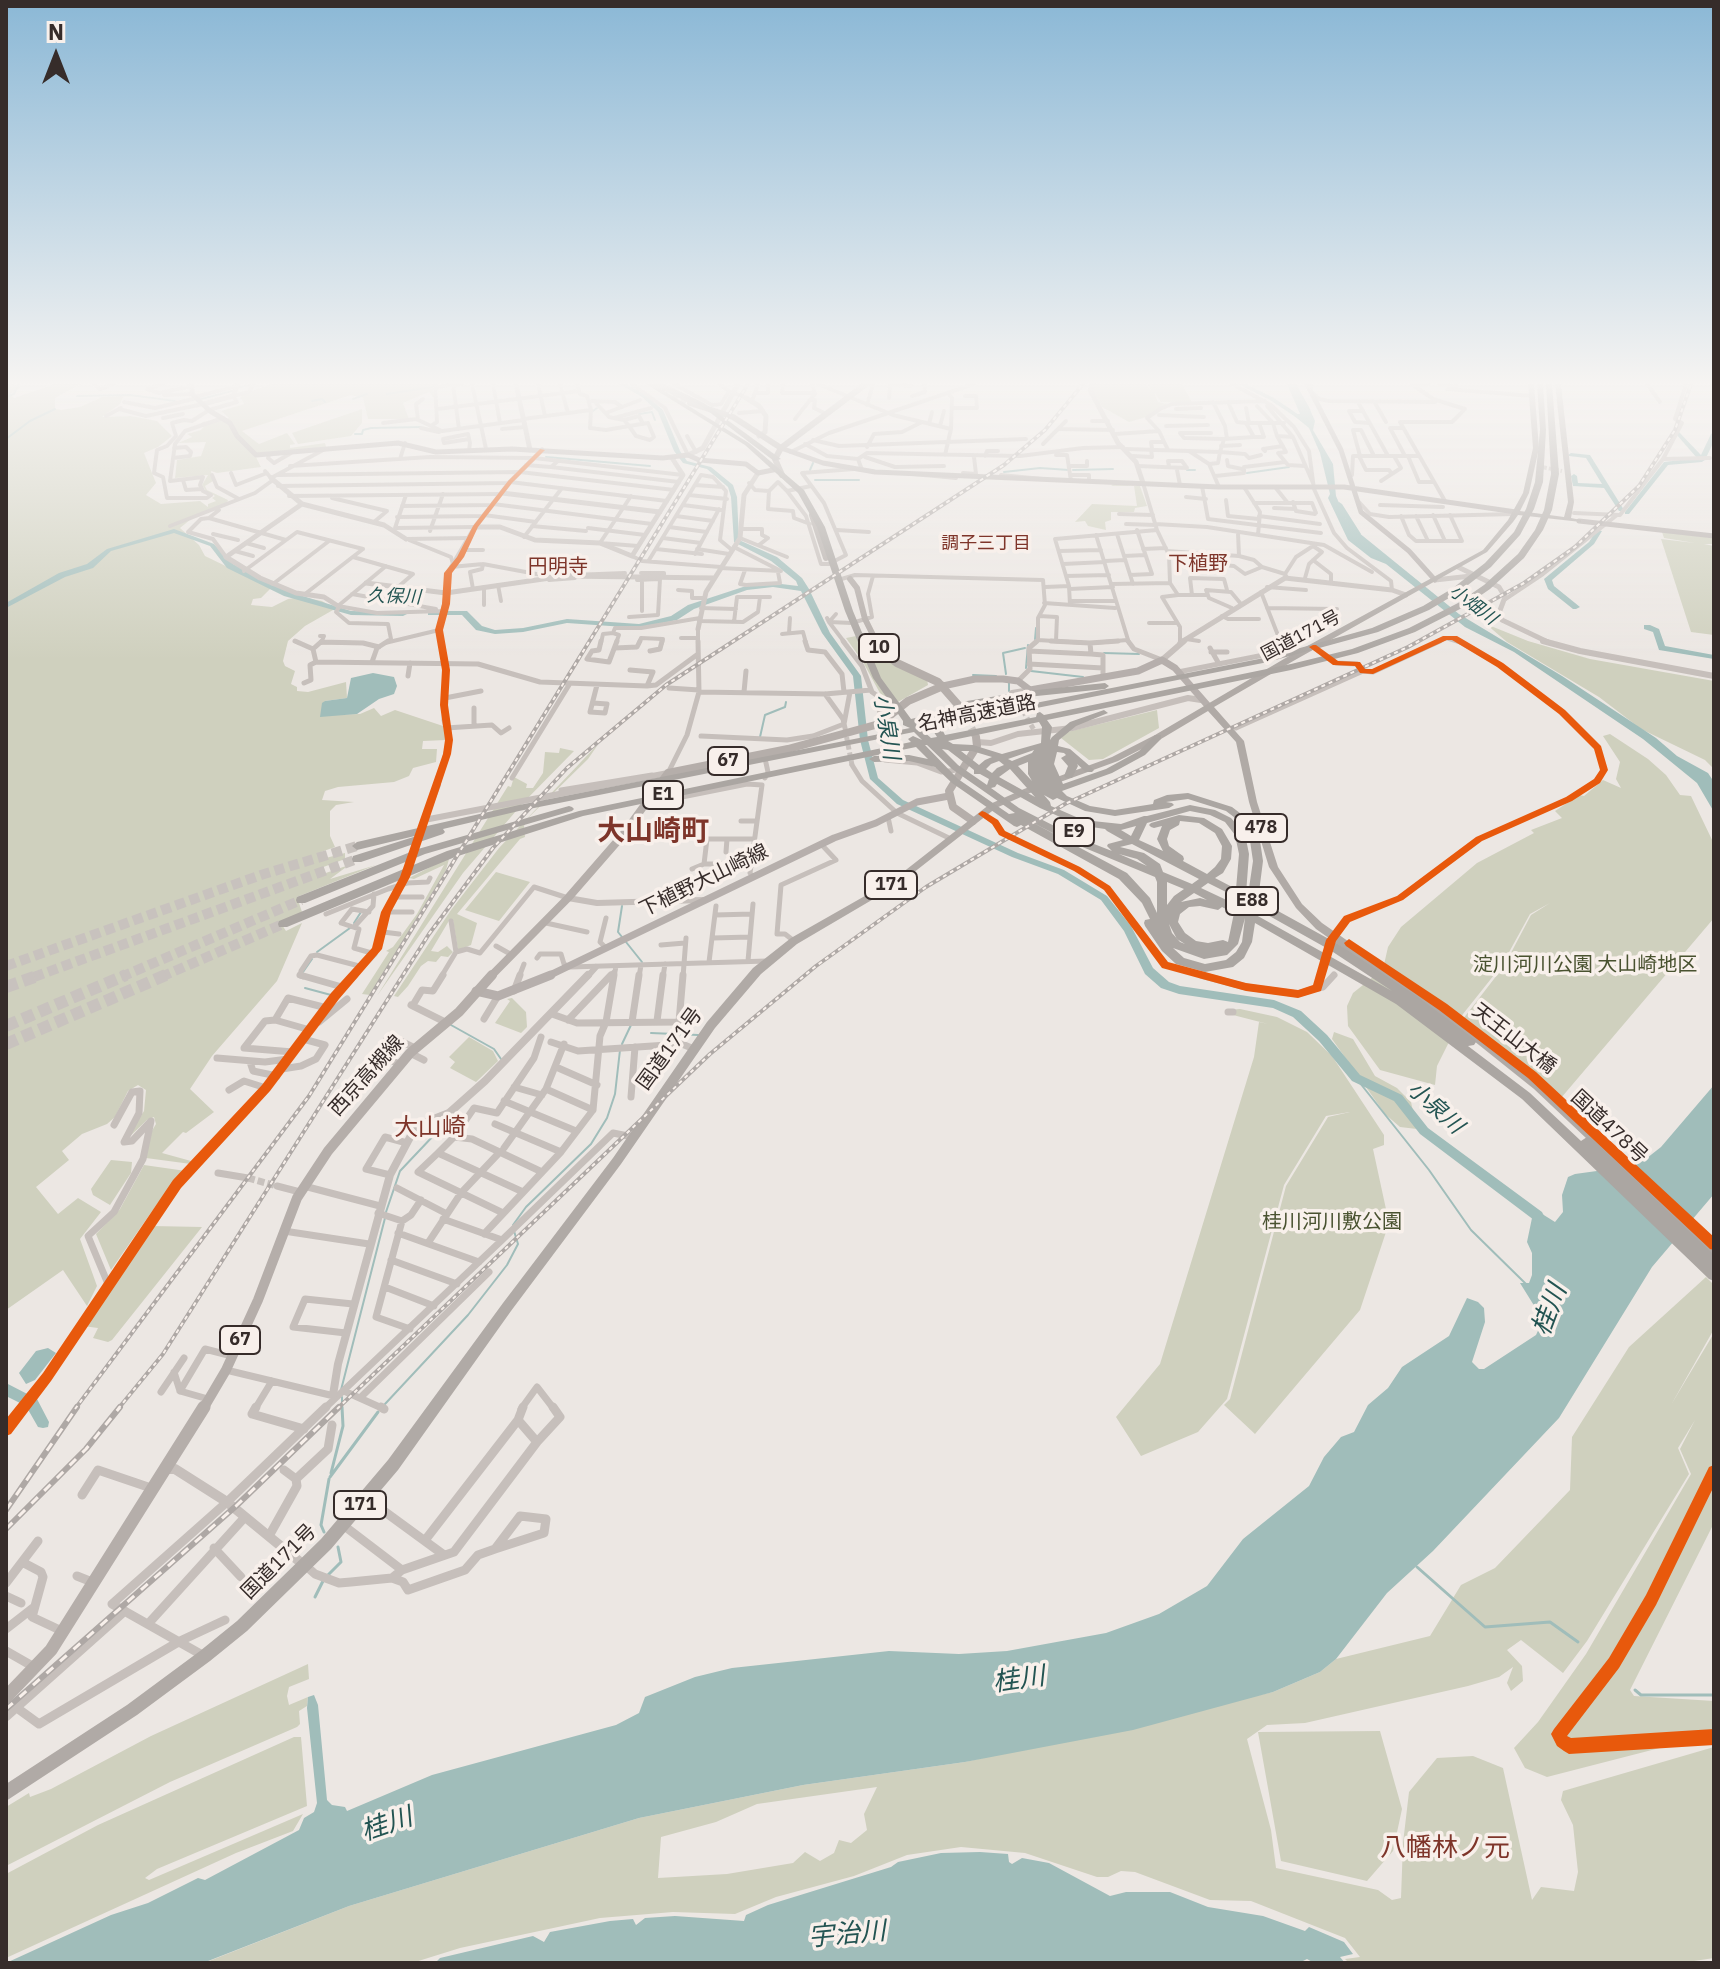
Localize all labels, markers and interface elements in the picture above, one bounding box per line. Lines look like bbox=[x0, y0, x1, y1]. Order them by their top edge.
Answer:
north arrow bbox=[16, 16, 96, 96]
text: N bbox=[48, 17, 64, 46]
district label: 調子三丁目 bbox=[941, 533, 1031, 555]
district label: 下植野 bbox=[1168, 552, 1228, 576]
district label: 円明寺 bbox=[528, 555, 588, 579]
water label: 小畑川 bbox=[1445, 580, 1501, 630]
water label: 久保川 bbox=[367, 585, 421, 609]
street label: 国道171号 bbox=[1258, 606, 1344, 666]
road number: 10 bbox=[859, 634, 899, 662]
street label: 名神高速道路 bbox=[916, 691, 1038, 737]
water label: 小泉川 bbox=[868, 692, 904, 762]
road number: 67 bbox=[708, 747, 748, 775]
road number: E1 bbox=[643, 781, 683, 809]
road number: 478 bbox=[1235, 814, 1287, 842]
district label: 大山崎町 bbox=[597, 815, 709, 849]
road number: E9 bbox=[1054, 818, 1094, 846]
street label: 下植野大山崎線 bbox=[636, 840, 772, 922]
road number: 171 bbox=[865, 871, 917, 899]
road number: E88 bbox=[1226, 887, 1278, 915]
park label: 淀川河川公園 大山崎地区 bbox=[1473, 953, 1697, 977]
street label: 天王山大橋 bbox=[1467, 999, 1561, 1079]
street label: 国道171号 bbox=[632, 1003, 708, 1095]
street label: 西京高槻線 bbox=[325, 1031, 409, 1121]
water label: 小泉川 bbox=[1402, 1076, 1468, 1140]
street label: 国道478号 bbox=[1566, 1085, 1652, 1169]
district label: 大山崎 bbox=[394, 1114, 466, 1142]
park label: 桂川河川敷公園 bbox=[1262, 1210, 1402, 1234]
water label: 桂川 bbox=[1526, 1280, 1574, 1340]
road number: 67 bbox=[220, 1326, 260, 1354]
road number: 171 bbox=[334, 1491, 386, 1519]
street label: 国道171号 bbox=[237, 1520, 321, 1604]
water label: 桂川 bbox=[991, 1661, 1047, 1699]
water label: 桂川 bbox=[357, 1802, 417, 1848]
district label: 八幡林ノ元 bbox=[1380, 1832, 1510, 1864]
water label: 宇治川 bbox=[807, 1916, 887, 1954]

